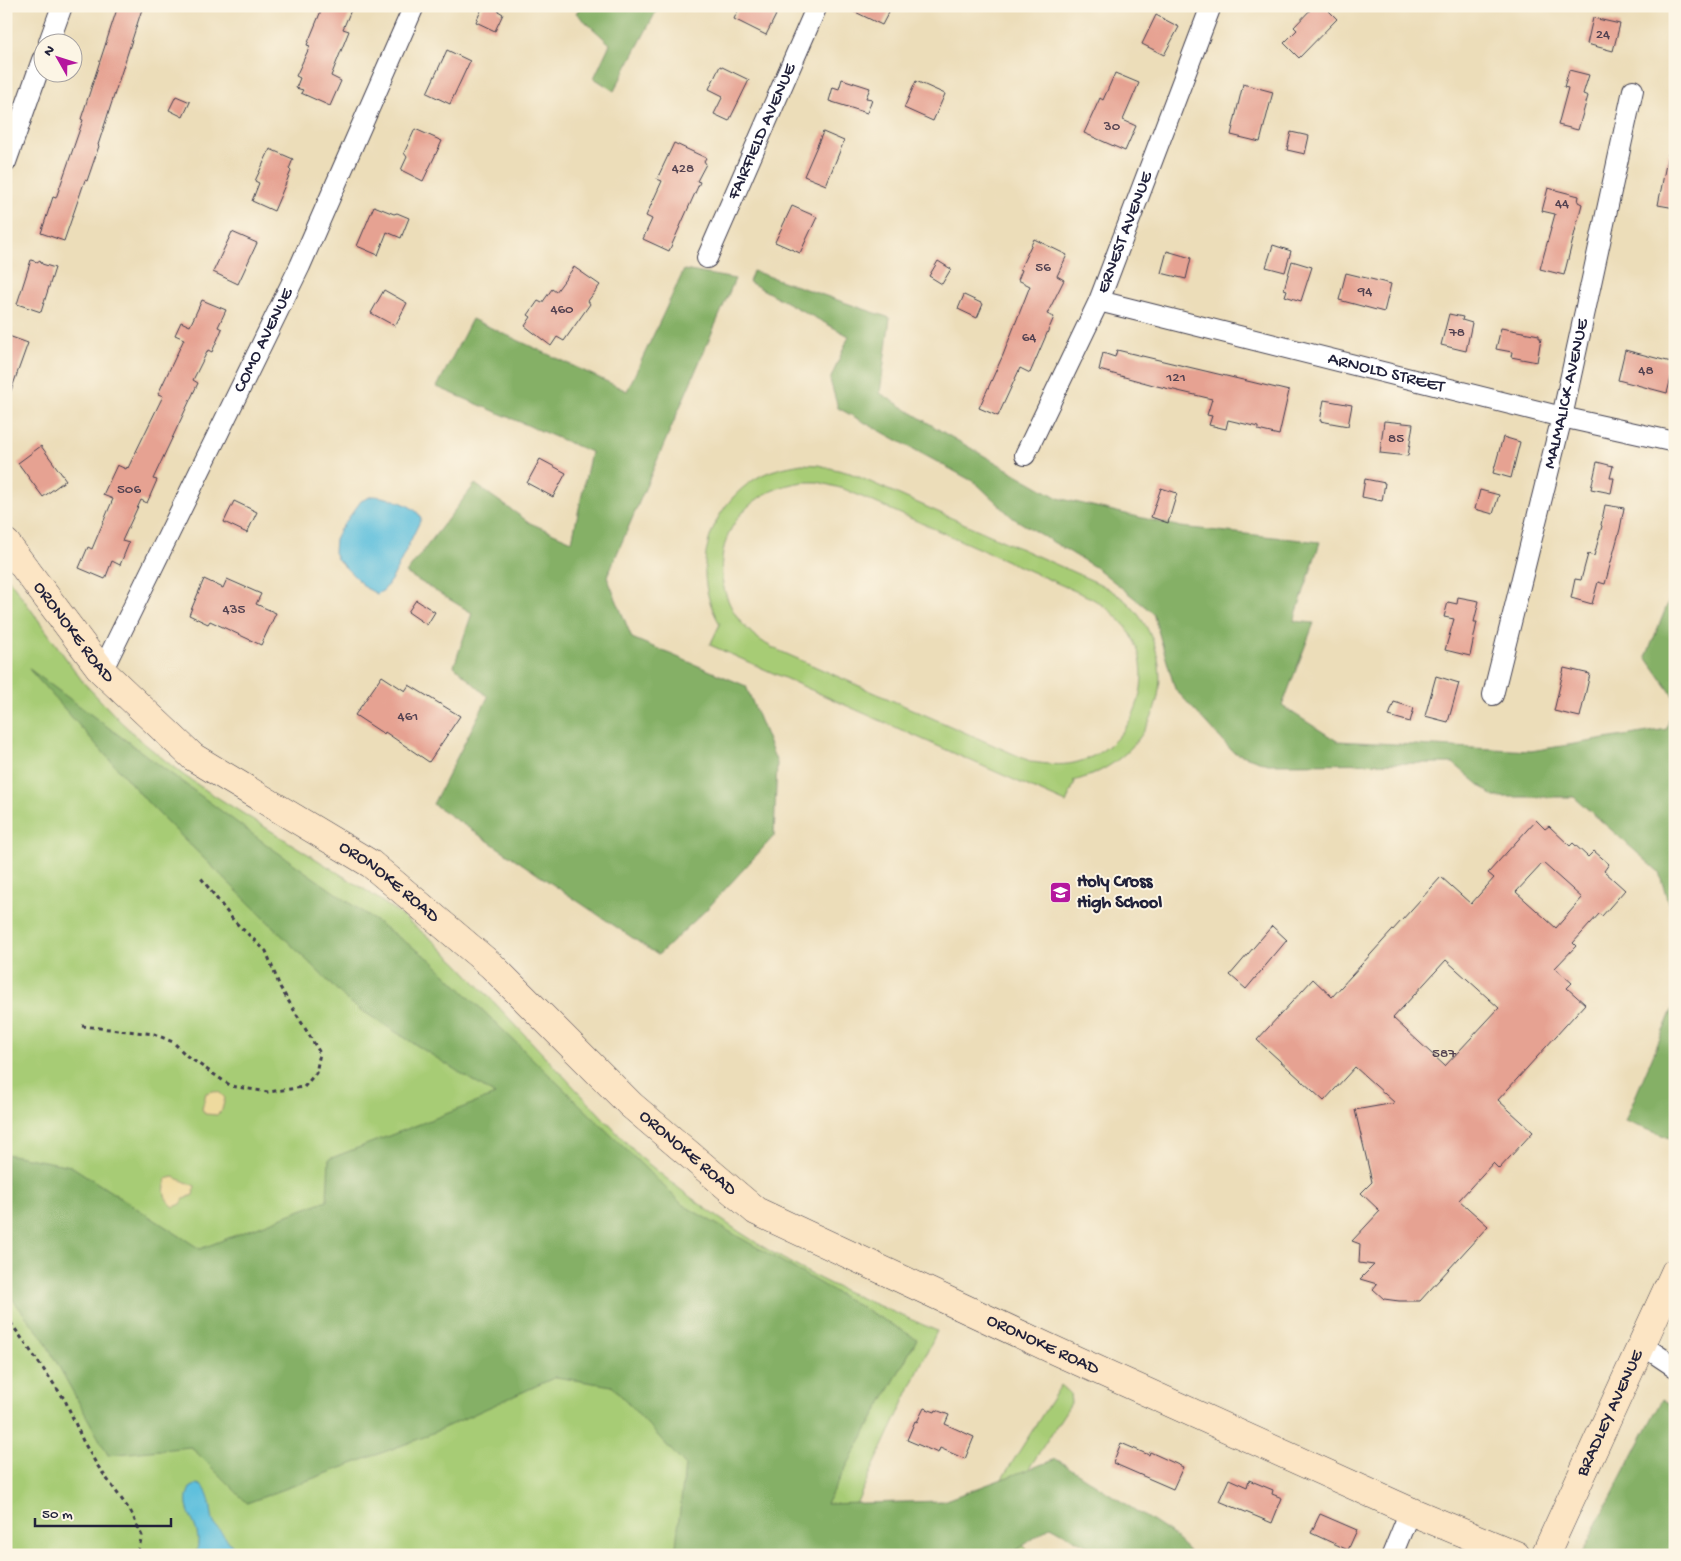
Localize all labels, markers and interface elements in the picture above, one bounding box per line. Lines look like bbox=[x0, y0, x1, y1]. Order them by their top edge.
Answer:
house number: 24 bbox=[1596, 26, 1610, 44]
north arrow bbox=[32, 32, 82, 82]
text: N bbox=[40, 42, 59, 60]
street label: FAIRFIELD AVENUE bbox=[723, 60, 801, 204]
house number: 30 bbox=[1103, 118, 1121, 136]
house number: 428 bbox=[672, 160, 694, 178]
street label: ERNEST AVENUE bbox=[1092, 168, 1158, 296]
house number: 44 bbox=[1555, 195, 1569, 213]
house number: 56 bbox=[1035, 259, 1051, 277]
house number: 94 bbox=[1357, 283, 1372, 301]
street label: COMO AVENUE bbox=[229, 284, 298, 396]
house number: 460 bbox=[550, 301, 574, 319]
street label: MALMALICK AVENUE bbox=[1539, 316, 1594, 471]
house number: 78 bbox=[1448, 324, 1465, 342]
house number: 64 bbox=[1022, 329, 1036, 347]
street label: ARNOLD STREET bbox=[1326, 348, 1448, 398]
house number: 48 bbox=[1638, 362, 1654, 380]
house number: 121 bbox=[1165, 369, 1186, 387]
house number: 85 bbox=[1388, 430, 1404, 448]
house number: 506 bbox=[117, 481, 141, 499]
street label: ORONOKE ROAD bbox=[28, 578, 119, 688]
house number: 435 bbox=[223, 601, 245, 619]
house number: 461 bbox=[398, 708, 418, 726]
street label: ORONOKE ROAD bbox=[335, 837, 444, 928]
place label: Holy Cross High School bbox=[1077, 872, 1162, 914]
school or university icon: Holy Cross High School bbox=[1049, 880, 1073, 904]
house number: 587 bbox=[1432, 1045, 1457, 1063]
street label: ORONOKE ROAD bbox=[634, 1106, 741, 1201]
street label: ORONOKE ROAD bbox=[983, 1310, 1103, 1380]
street label: BRADLEY AVENUE bbox=[1572, 1346, 1649, 1481]
scale bar bbox=[35, 1496, 171, 1528]
text: 50 m bbox=[42, 1506, 73, 1524]

